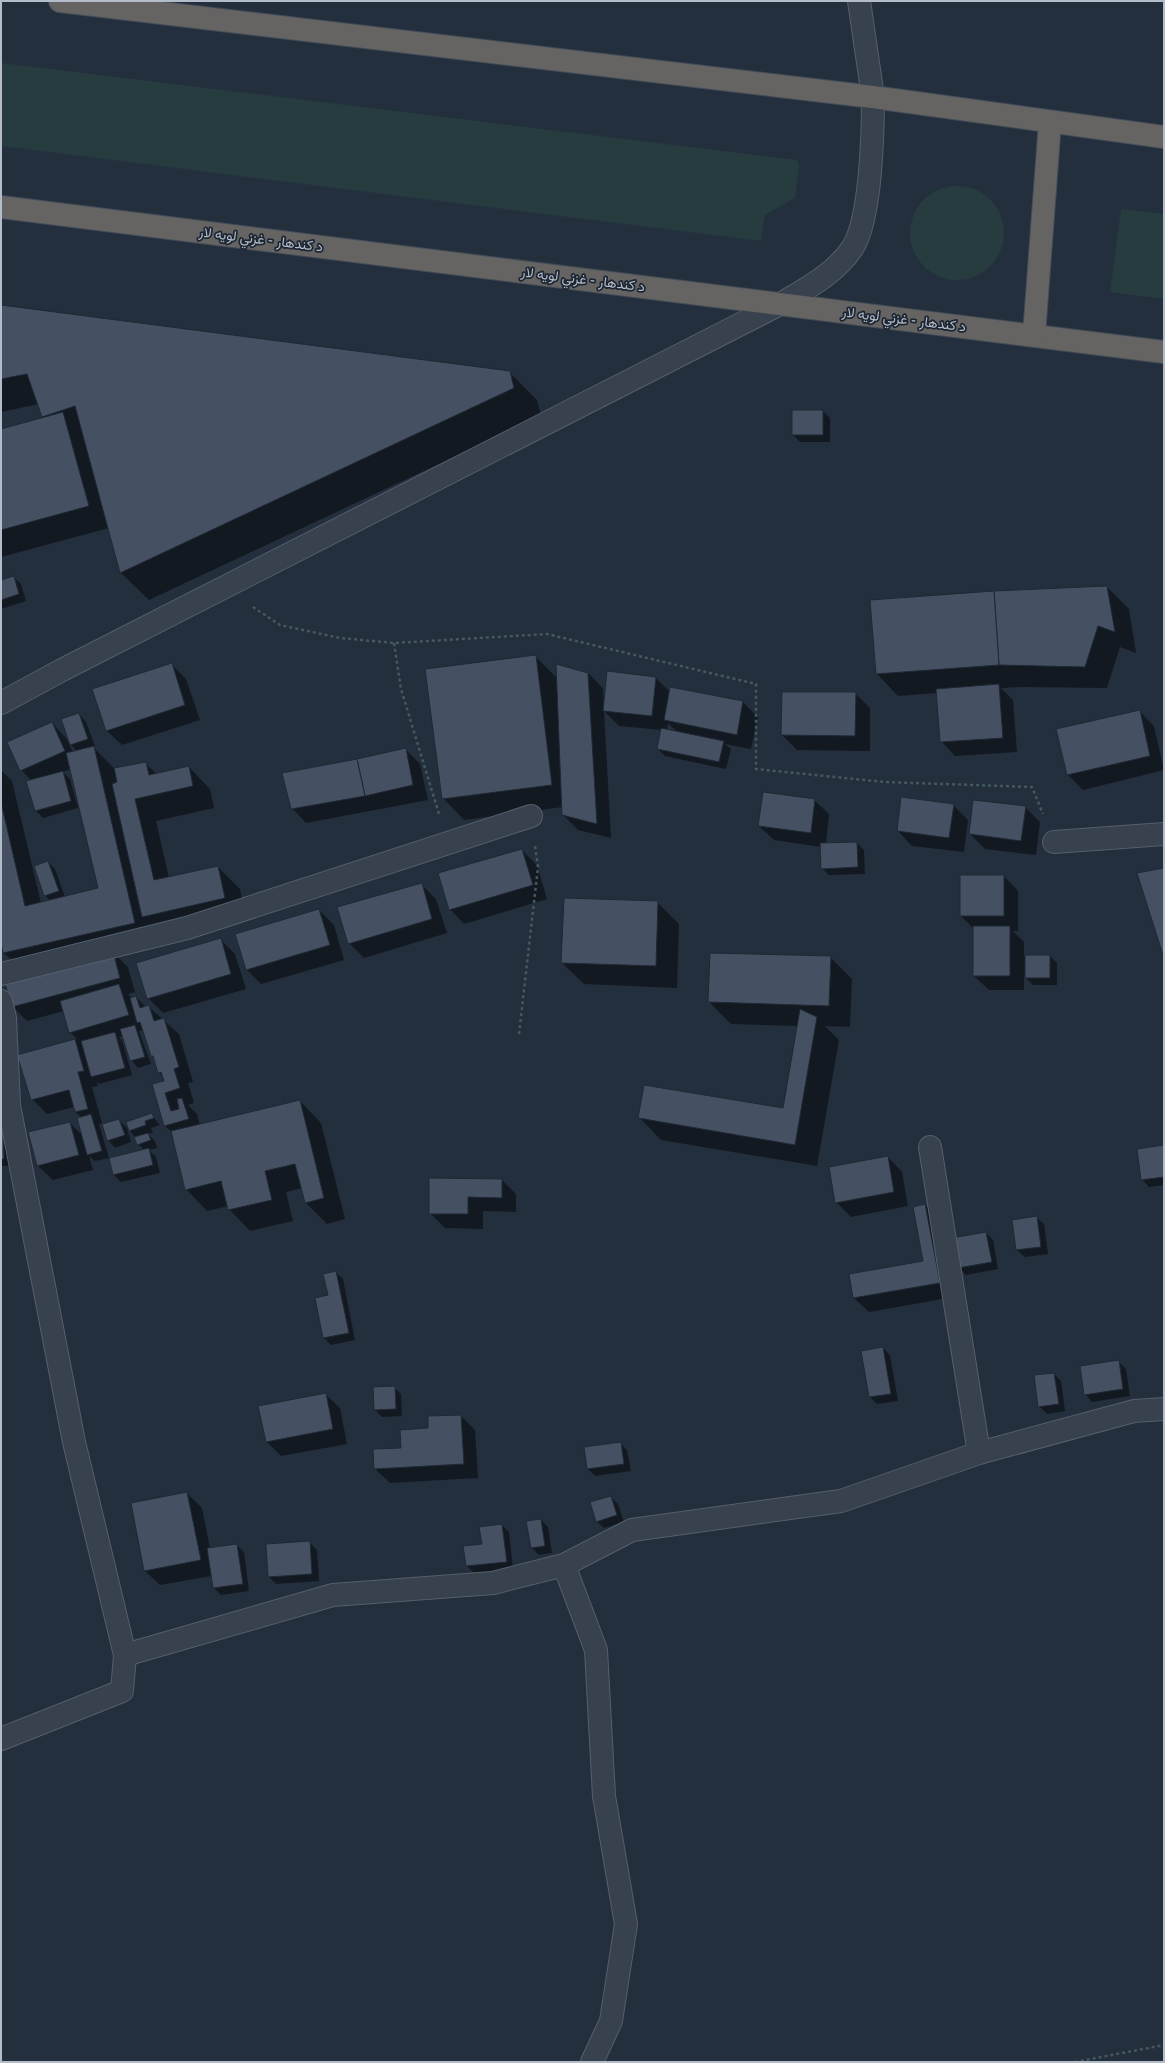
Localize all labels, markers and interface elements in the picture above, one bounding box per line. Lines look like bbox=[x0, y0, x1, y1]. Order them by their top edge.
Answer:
street label: د کندهار - غزني لويه لار bbox=[197, 222, 324, 259]
street label: د کندهار - غزني لويه لار bbox=[519, 262, 646, 299]
street label: د کندهار - غزني لويه لار bbox=[840, 302, 967, 339]

